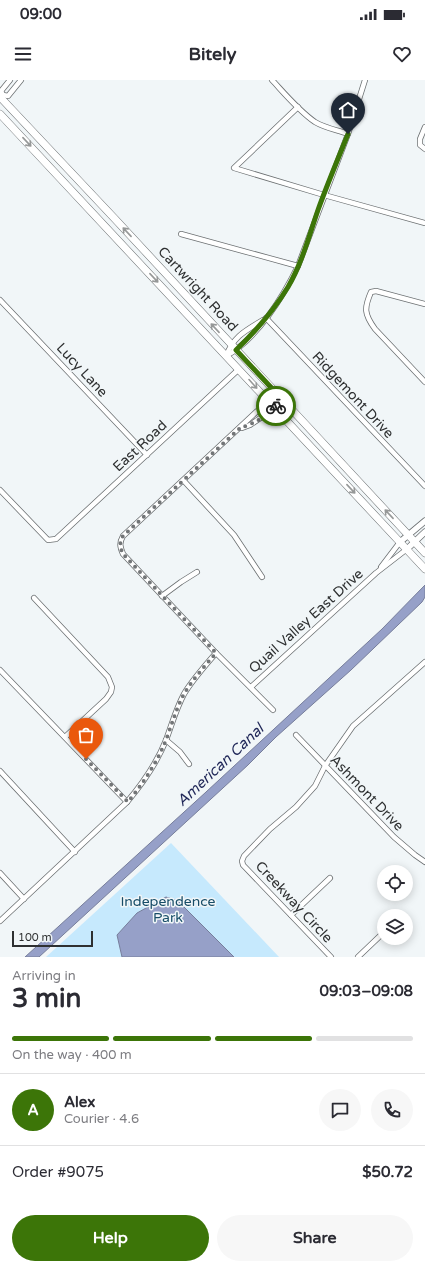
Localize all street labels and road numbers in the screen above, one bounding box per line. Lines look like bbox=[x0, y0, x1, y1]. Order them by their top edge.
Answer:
street label: Cartwright Road bbox=[154, 243, 242, 335]
street label: Lucy Lane bbox=[53, 339, 111, 401]
street label: Ridgemont Drive bbox=[309, 348, 398, 442]
street label: East Road bbox=[110, 417, 170, 475]
street label: Quail Valley East Drive bbox=[245, 565, 367, 677]
street label: Ashmont Drive bbox=[327, 752, 408, 835]
street label: Creekway Circle bbox=[252, 858, 336, 946]

